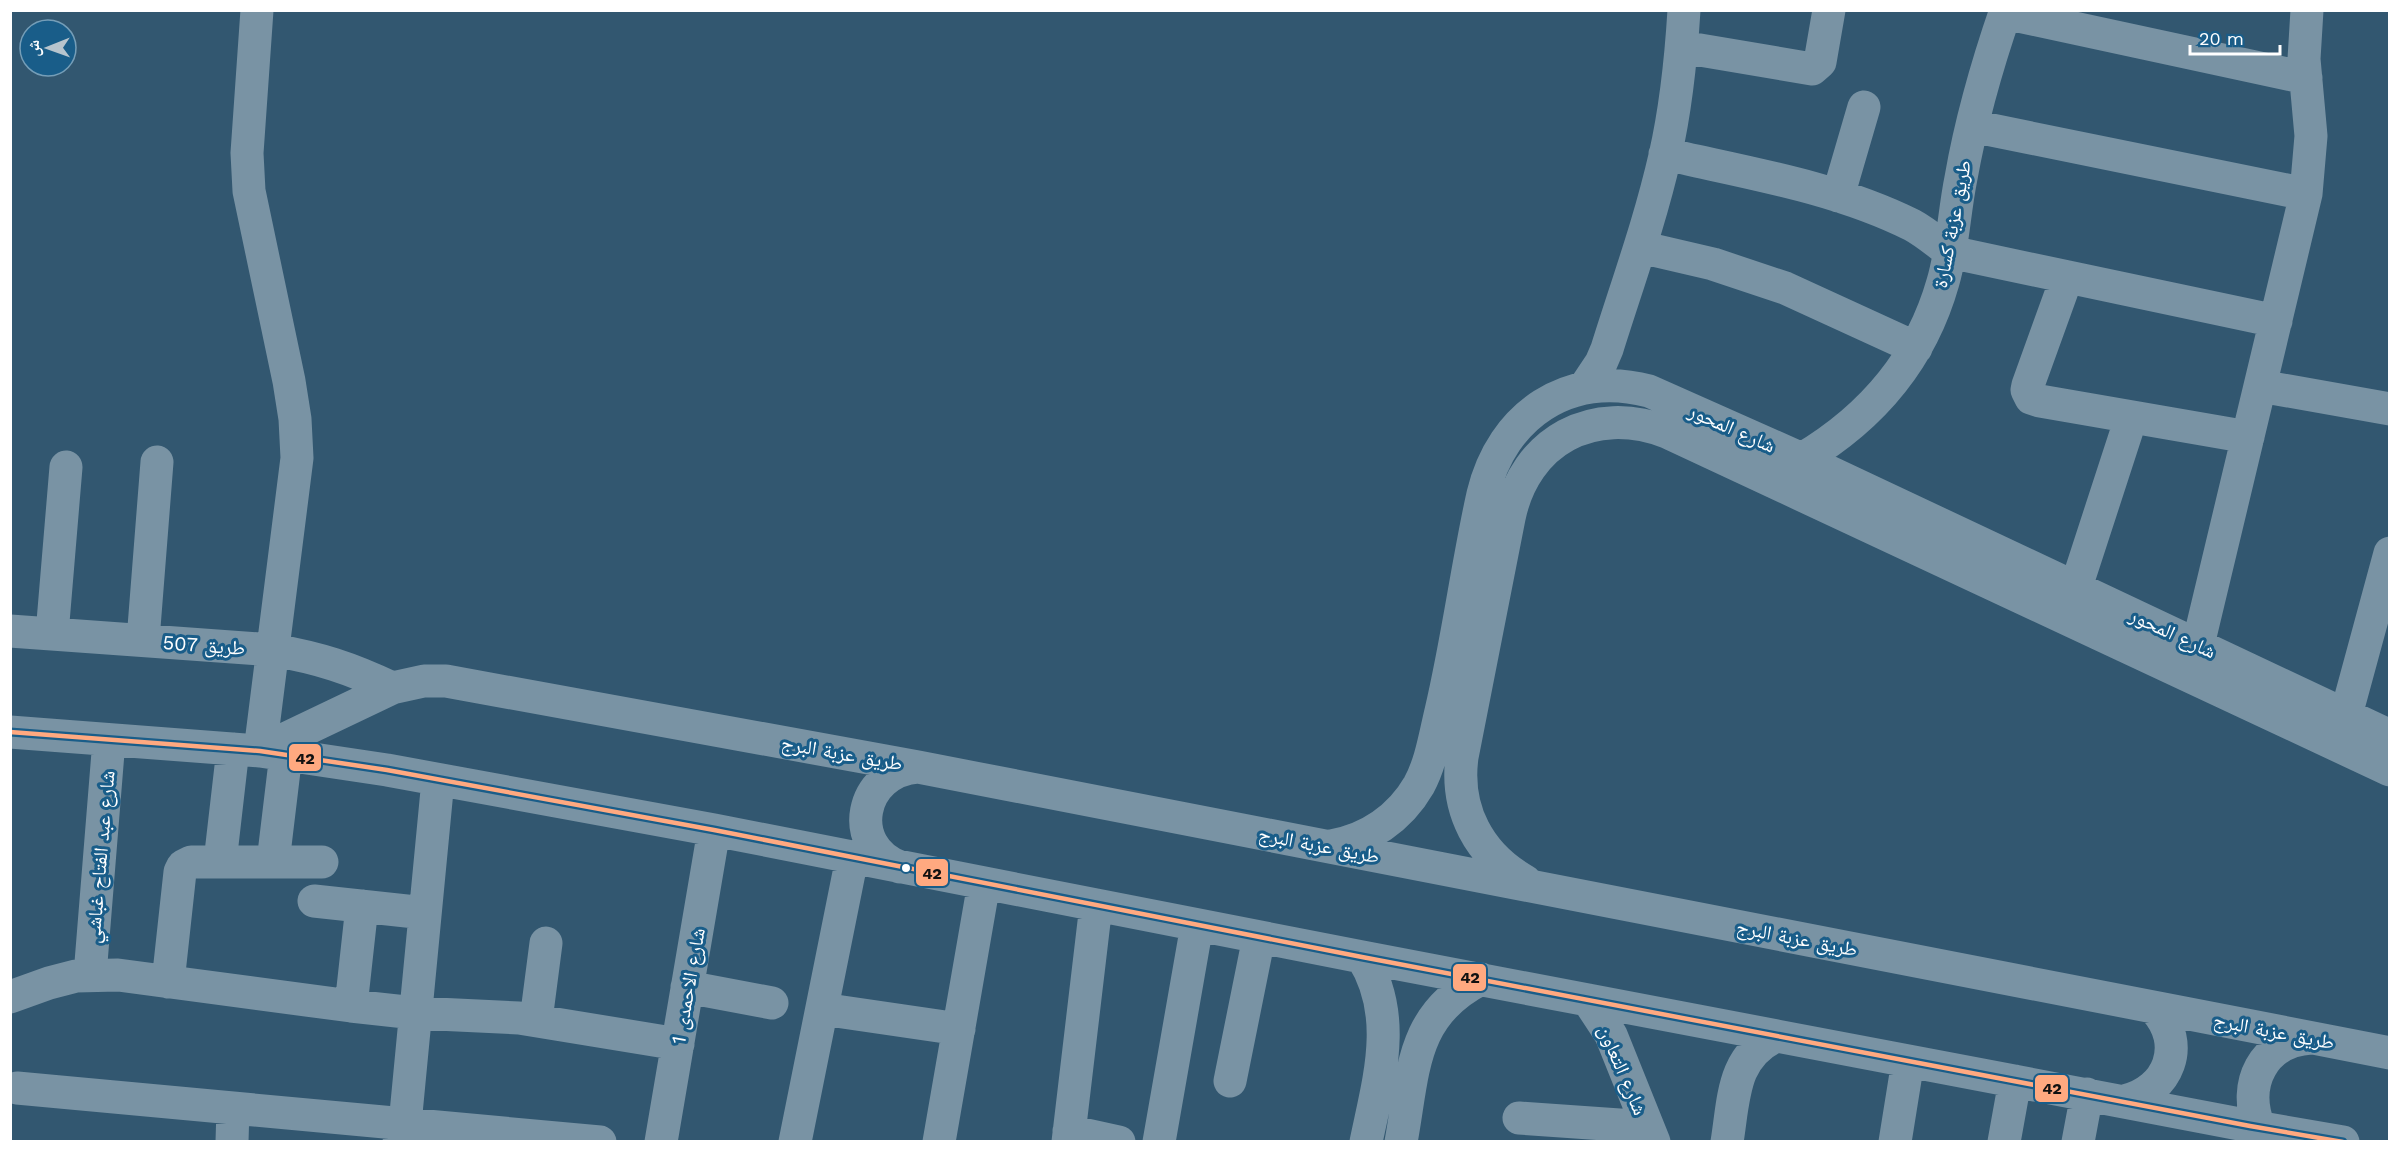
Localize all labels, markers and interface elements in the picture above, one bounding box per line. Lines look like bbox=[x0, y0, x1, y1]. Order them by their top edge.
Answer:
north arrow bbox=[18, 18, 78, 78]
scale bar bbox=[2190, 18, 2280, 56]
text: 20 m bbox=[2199, 28, 2244, 49]
text: ش bbox=[24, 40, 43, 57]
street label: طريق عزبة كسارة bbox=[1928, 158, 1976, 290]
street label: شارع المحور bbox=[1684, 398, 1779, 459]
street label: شارع المحور bbox=[2125, 602, 2220, 664]
street label: طريق 507 bbox=[162, 630, 246, 660]
street label: طريق عزبة البرج bbox=[779, 731, 905, 776]
line badge: 42 bbox=[288, 743, 322, 772]
text: 42 bbox=[295, 749, 315, 768]
street label: شارع عبد الفتاح غباشي bbox=[80, 770, 124, 945]
street label: طريق عزبة البرج bbox=[1256, 821, 1382, 869]
line badge: 42 bbox=[915, 858, 949, 887]
unlabelled marker bbox=[900, 862, 912, 874]
text: 42 bbox=[922, 864, 942, 883]
street label: طريق عزبة البرج bbox=[1734, 914, 1860, 962]
street label: شارع الاحمدى 1 bbox=[666, 926, 711, 1046]
line badge: 42 bbox=[1452, 963, 1487, 992]
text: 42 bbox=[1460, 968, 1480, 987]
street label: طريق عزبة البرج bbox=[2211, 1007, 2337, 1055]
street label: شارع التعاون bbox=[1592, 1021, 1653, 1119]
line badge: 42 bbox=[2034, 1074, 2069, 1103]
text: 42 bbox=[2042, 1079, 2062, 1098]

